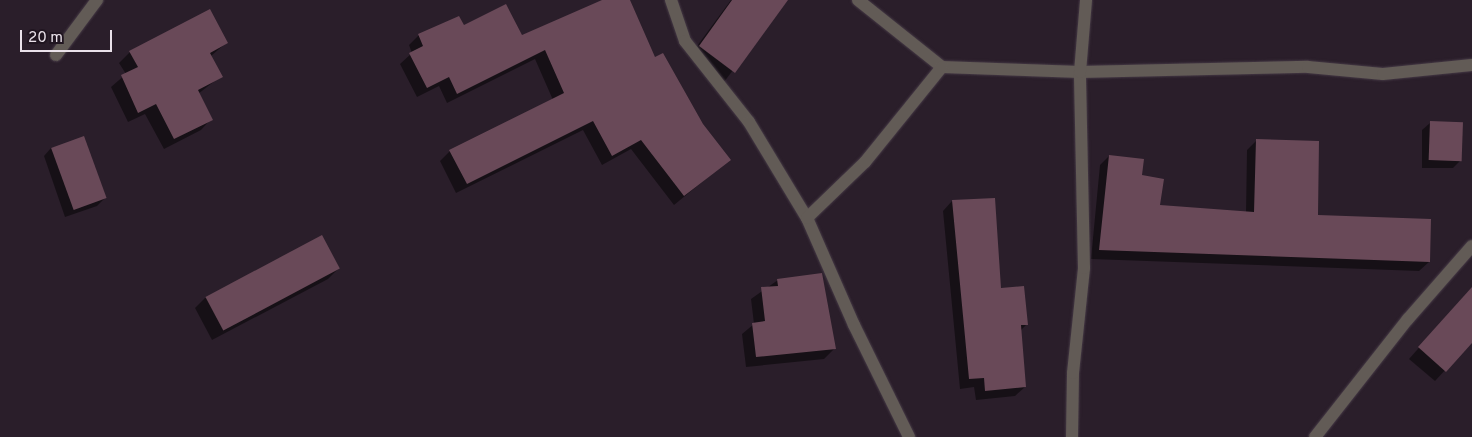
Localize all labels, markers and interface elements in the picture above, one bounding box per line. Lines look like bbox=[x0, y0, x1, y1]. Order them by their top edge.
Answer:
scale bar bbox=[22, 20, 115, 52]
text: 20 m bbox=[28, 29, 63, 48]

